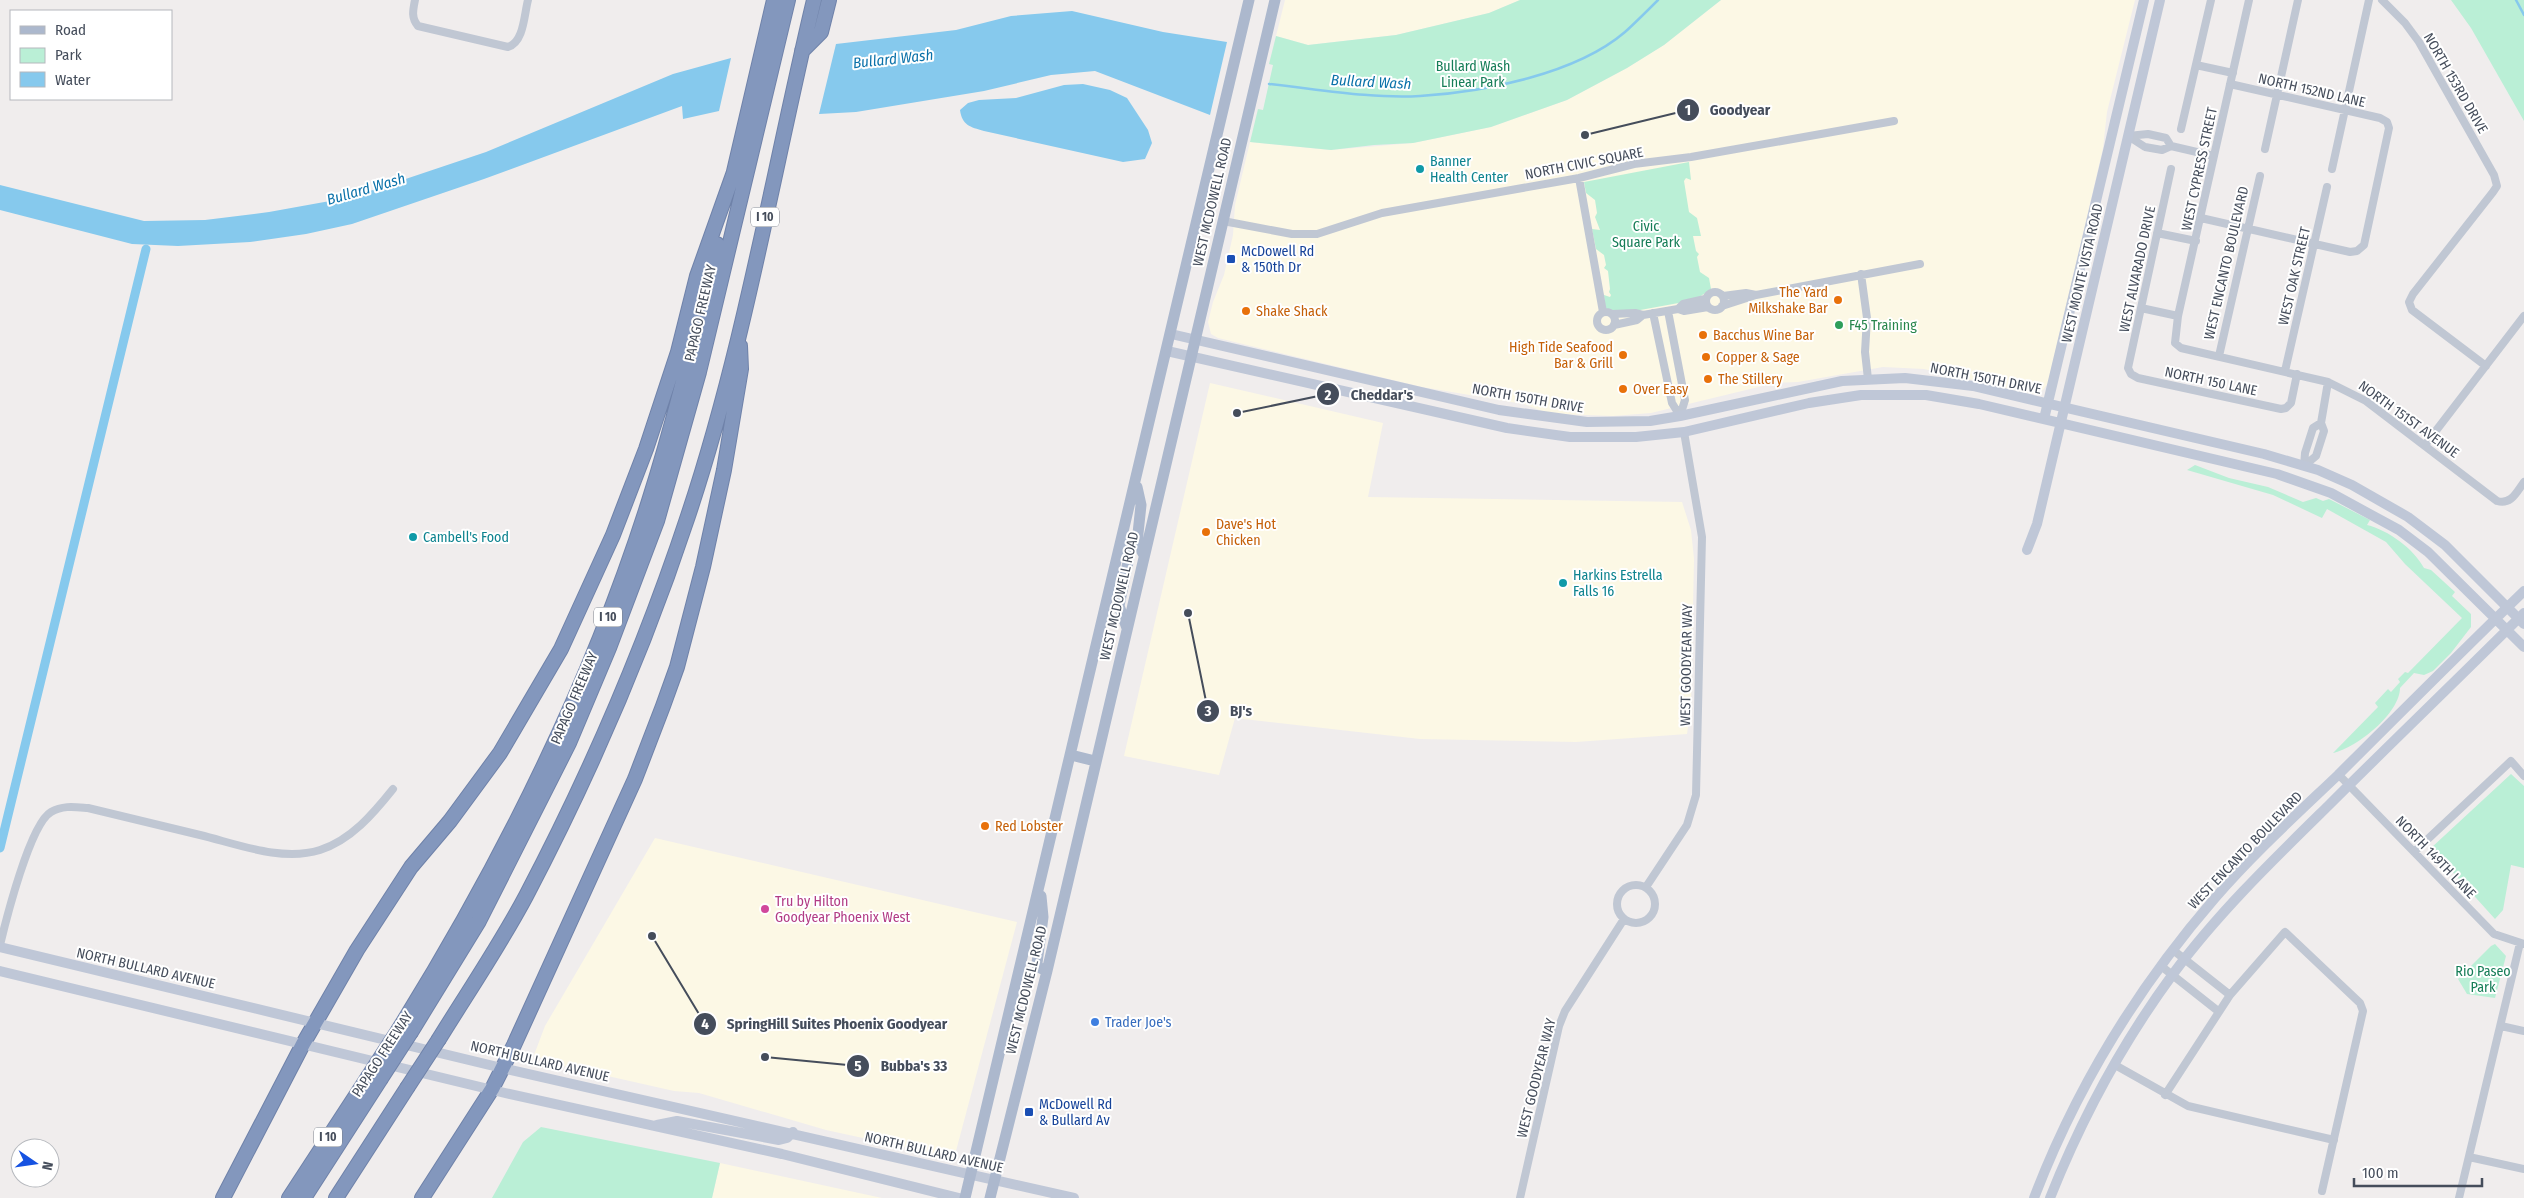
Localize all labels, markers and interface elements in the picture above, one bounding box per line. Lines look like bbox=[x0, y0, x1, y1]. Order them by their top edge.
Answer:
legend bbox=[10, 10, 172, 100]
text: Road bbox=[55, 21, 86, 39]
street label: NORTH 153RD DRIVE bbox=[2420, 30, 2491, 137]
text: Park bbox=[55, 46, 82, 64]
water label: Bullard Wash bbox=[852, 46, 934, 72]
park label: Bullard Wash Linear Park bbox=[1436, 58, 1510, 91]
street label: NORTH 152ND LANE bbox=[2257, 70, 2368, 111]
text: Water bbox=[55, 71, 91, 89]
water label: Bullard Wash bbox=[1330, 71, 1412, 93]
callout: Goodyear bbox=[1675, 95, 1781, 125]
text: 1 bbox=[1685, 101, 1691, 119]
text: Goodyear bbox=[1710, 101, 1771, 119]
street label: WEST CYPRESS STREET bbox=[2178, 105, 2221, 232]
street label: WEST MCDOWELL ROAD bbox=[1189, 136, 1236, 268]
street label: NORTH CIVIC SQUARE bbox=[1523, 144, 1645, 183]
place label: Banner Health Center bbox=[1430, 153, 1508, 186]
marker: Banner Health Center bbox=[1414, 163, 1426, 175]
water label: Bullard Wash bbox=[325, 169, 407, 209]
street label: WEST ENCANTO BOULEVARD bbox=[2201, 185, 2252, 341]
street label: WEST MONTE VISTA ROAD bbox=[2058, 202, 2107, 344]
street label: WEST ALVARADO DRIVE bbox=[2116, 204, 2159, 334]
road number: I 10 bbox=[751, 208, 779, 226]
park label: Civic Square Park bbox=[1612, 218, 1681, 251]
street label: WEST OAK STREET bbox=[2275, 225, 2314, 327]
place label: McDowell Rd & 150th Dr bbox=[1241, 243, 1314, 276]
marker: McDowell Rd & 150th Dr bbox=[1225, 253, 1237, 265]
street label: PAPAGO FREEWAY bbox=[681, 263, 720, 363]
place label: The Yard Milkshake Bar bbox=[1748, 284, 1828, 317]
marker: The Yard Milkshake Bar bbox=[1832, 294, 1844, 306]
place label: Shake Shack bbox=[1256, 303, 1328, 320]
marker: Shake Shack bbox=[1240, 305, 1252, 317]
place label: F45 Training bbox=[1849, 317, 1917, 334]
marker: F45 Training bbox=[1833, 319, 1845, 331]
place label: Bacchus Wine Bar bbox=[1713, 327, 1814, 344]
marker: Bacchus Wine Bar bbox=[1697, 329, 1709, 341]
place label: High Tide Seafood Bar & Grill bbox=[1509, 339, 1613, 372]
marker: High Tide Seafood Bar & Grill bbox=[1617, 349, 1629, 361]
place label: Copper & Sage bbox=[1716, 349, 1800, 366]
marker: Copper & Sage bbox=[1700, 351, 1712, 363]
street label: NORTH 150TH DRIVE bbox=[1929, 359, 2043, 398]
street label: NORTH 150 LANE bbox=[2163, 363, 2259, 400]
place label: The Stillery bbox=[1718, 371, 1783, 388]
marker: The Stillery bbox=[1702, 373, 1714, 385]
street label: NORTH 151ST AVENUE bbox=[2355, 377, 2463, 462]
callout: Cheddar's bbox=[1315, 379, 1423, 409]
street label: NORTH 150TH DRIVE bbox=[1471, 380, 1585, 417]
place label: Over Easy bbox=[1633, 381, 1689, 398]
marker: Over Easy bbox=[1617, 383, 1629, 395]
text: 2 bbox=[1324, 386, 1332, 404]
text: Cheddar's bbox=[1351, 386, 1414, 404]
place label: Dave's Hot Chicken bbox=[1216, 516, 1276, 549]
marker: Dave's Hot Chicken bbox=[1200, 526, 1212, 538]
place label: Cambell's Food bbox=[423, 529, 509, 546]
street label: WEST MCDOWELL ROAD bbox=[1096, 530, 1143, 662]
marker: Cambell's Food bbox=[407, 531, 419, 543]
place label: Harkins Estrella Falls 16 bbox=[1573, 567, 1663, 600]
marker: Harkins Estrella Falls 16 bbox=[1557, 577, 1569, 589]
street label: WEST GOODYEAR WAY bbox=[1677, 604, 1696, 726]
road number: I 10 bbox=[594, 608, 622, 626]
street label: PAPAGO FREEWAY bbox=[547, 649, 602, 747]
callout: BJ's bbox=[1195, 696, 1262, 726]
text: 3 bbox=[1203, 702, 1212, 720]
text: BJ's bbox=[1230, 702, 1253, 720]
street label: WEST ENCANTO BOULEVARD bbox=[2185, 788, 2306, 913]
street label: NORTH 149TH LANE bbox=[2392, 812, 2480, 903]
place label: Red Lobster bbox=[995, 818, 1063, 835]
marker: Red Lobster bbox=[979, 820, 991, 832]
place label: Tru by Hilton Goodyear Phoenix West bbox=[775, 893, 911, 926]
marker: Tru by Hilton Goodyear Phoenix West bbox=[759, 903, 771, 915]
street label: WEST MCDOWELL ROAD bbox=[1002, 924, 1051, 1056]
street label: NORTH BULLARD AVENUE bbox=[75, 944, 217, 993]
park label: Rio Paseo Park bbox=[2455, 963, 2511, 996]
street label: PAPAGO FREEWAY bbox=[348, 1008, 416, 1100]
callout: SpringHill Suites Phoenix Goodyear bbox=[692, 1009, 957, 1039]
place label: Trader Joe's bbox=[1105, 1014, 1172, 1031]
text: 4 bbox=[701, 1015, 709, 1033]
text: SpringHill Suites Phoenix Goodyear bbox=[727, 1015, 948, 1033]
marker: Trader Joe's bbox=[1089, 1016, 1101, 1028]
street label: WEST GOODYEAR WAY bbox=[1513, 1017, 1560, 1140]
street label: NORTH BULLARD AVENUE bbox=[469, 1037, 611, 1086]
callout: Bubba's 33 bbox=[846, 1051, 957, 1081]
text: 5 bbox=[854, 1057, 862, 1075]
text: Bubba's 33 bbox=[881, 1057, 947, 1075]
place label: McDowell Rd & Bullard Av bbox=[1039, 1096, 1112, 1129]
marker: McDowell Rd & Bullard Av bbox=[1023, 1106, 1035, 1118]
road number: I 10 bbox=[314, 1128, 342, 1146]
street label: NORTH BULLARD AVENUE bbox=[863, 1128, 1005, 1177]
north arrow bbox=[10, 1138, 60, 1188]
scale bar bbox=[2354, 1156, 2482, 1188]
text: N bbox=[38, 1160, 56, 1172]
text: 100 m bbox=[2362, 1164, 2399, 1182]

